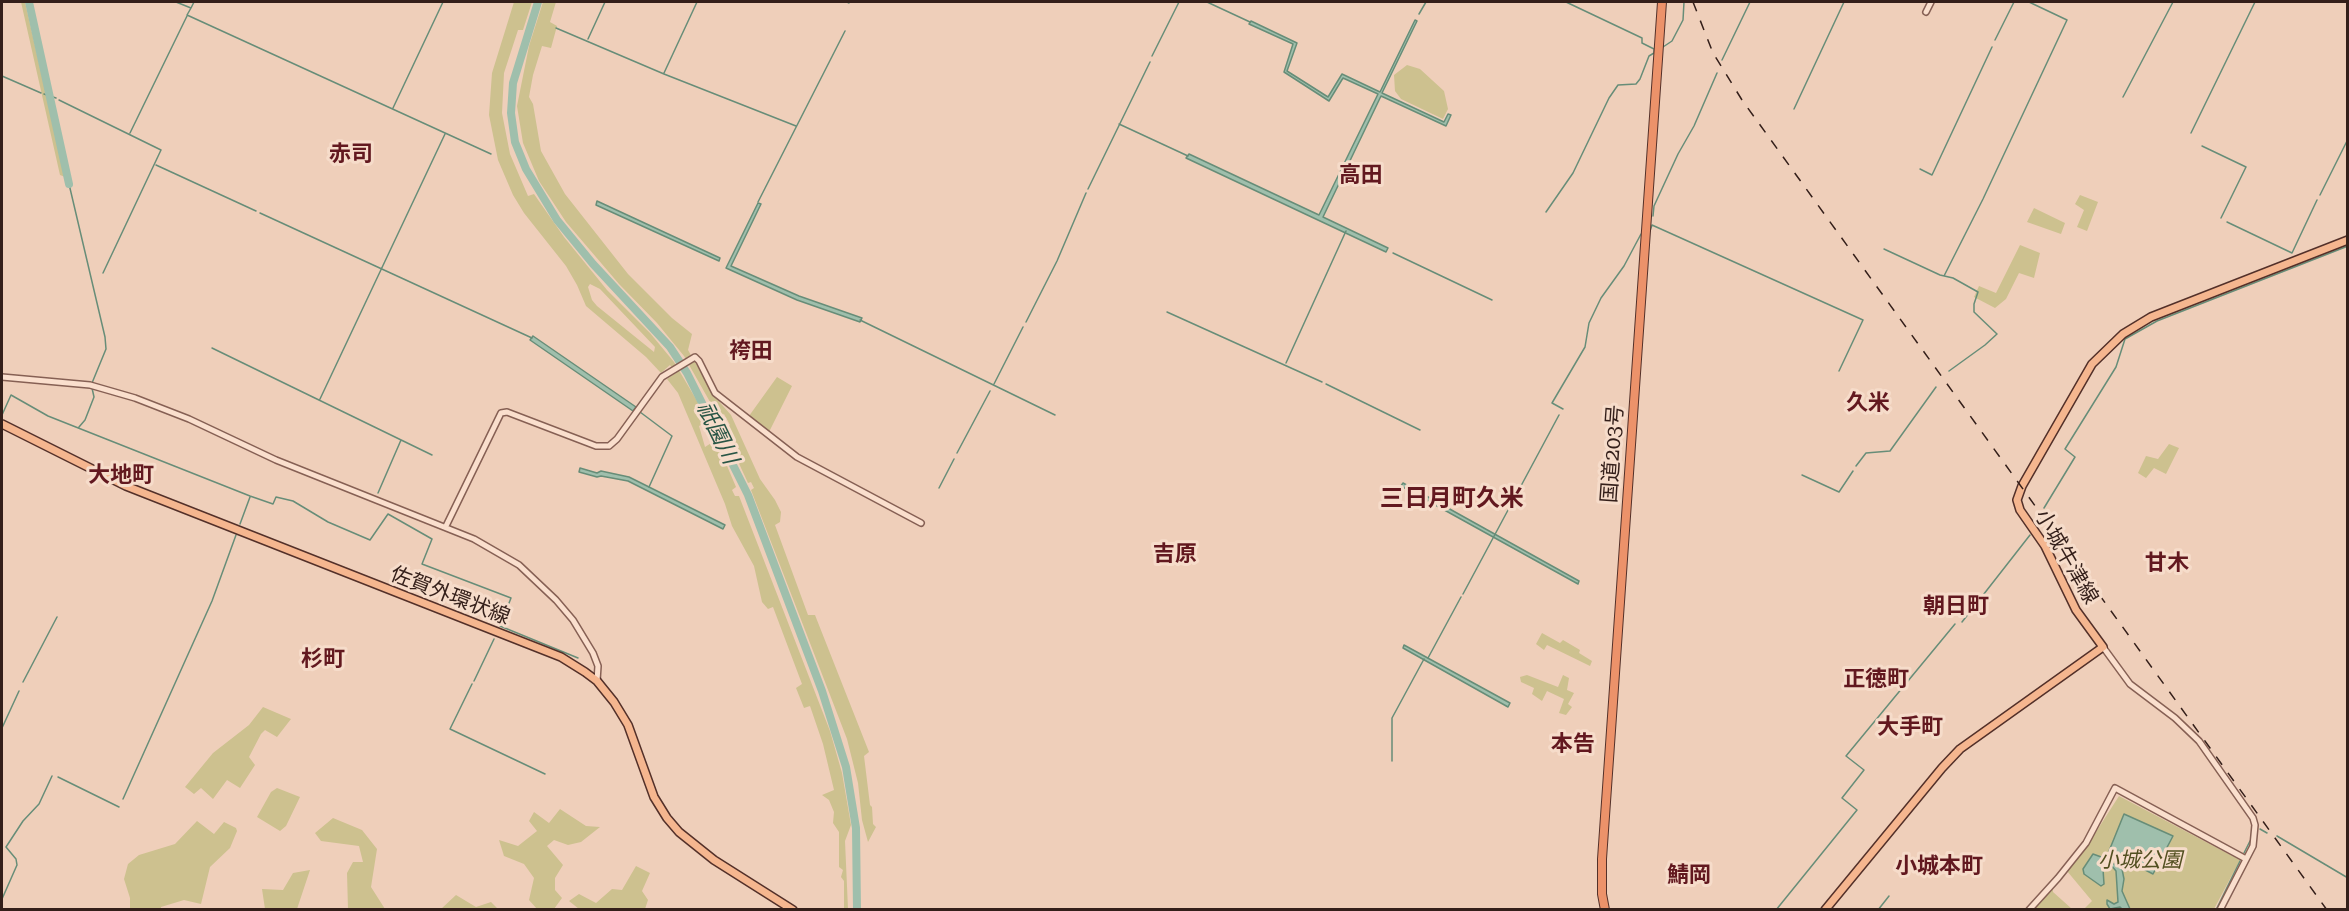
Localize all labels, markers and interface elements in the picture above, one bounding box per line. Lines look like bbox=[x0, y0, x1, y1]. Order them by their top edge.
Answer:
district label: 赤司 bbox=[329, 142, 373, 168]
district label: 高田 bbox=[1339, 163, 1383, 189]
district label: 袴田 bbox=[729, 339, 773, 365]
district label: 久米 bbox=[1846, 391, 1890, 417]
water label: 祇園川 bbox=[691, 398, 743, 468]
street label: 国道203号 bbox=[1597, 404, 1629, 504]
district label: 大地町 bbox=[88, 463, 154, 489]
district label: 三日月町久米 bbox=[1380, 485, 1524, 513]
street label: 小城牛津線 bbox=[2029, 505, 2103, 609]
district label: 吉原 bbox=[1153, 542, 1197, 568]
district label: 甘木 bbox=[2145, 551, 2189, 577]
street label: 佐賀外環状線 bbox=[387, 562, 513, 630]
district label: 朝日町 bbox=[1923, 594, 1989, 620]
district label: 杉町 bbox=[301, 647, 345, 673]
district label: 正徳町 bbox=[1843, 667, 1909, 693]
district label: 大手町 bbox=[1877, 715, 1943, 741]
district label: 本告 bbox=[1551, 732, 1595, 758]
park label: 小城公園 bbox=[2098, 848, 2182, 874]
district label: 小城本町 bbox=[1895, 854, 1983, 880]
district label: 鯖岡 bbox=[1667, 863, 1711, 889]

